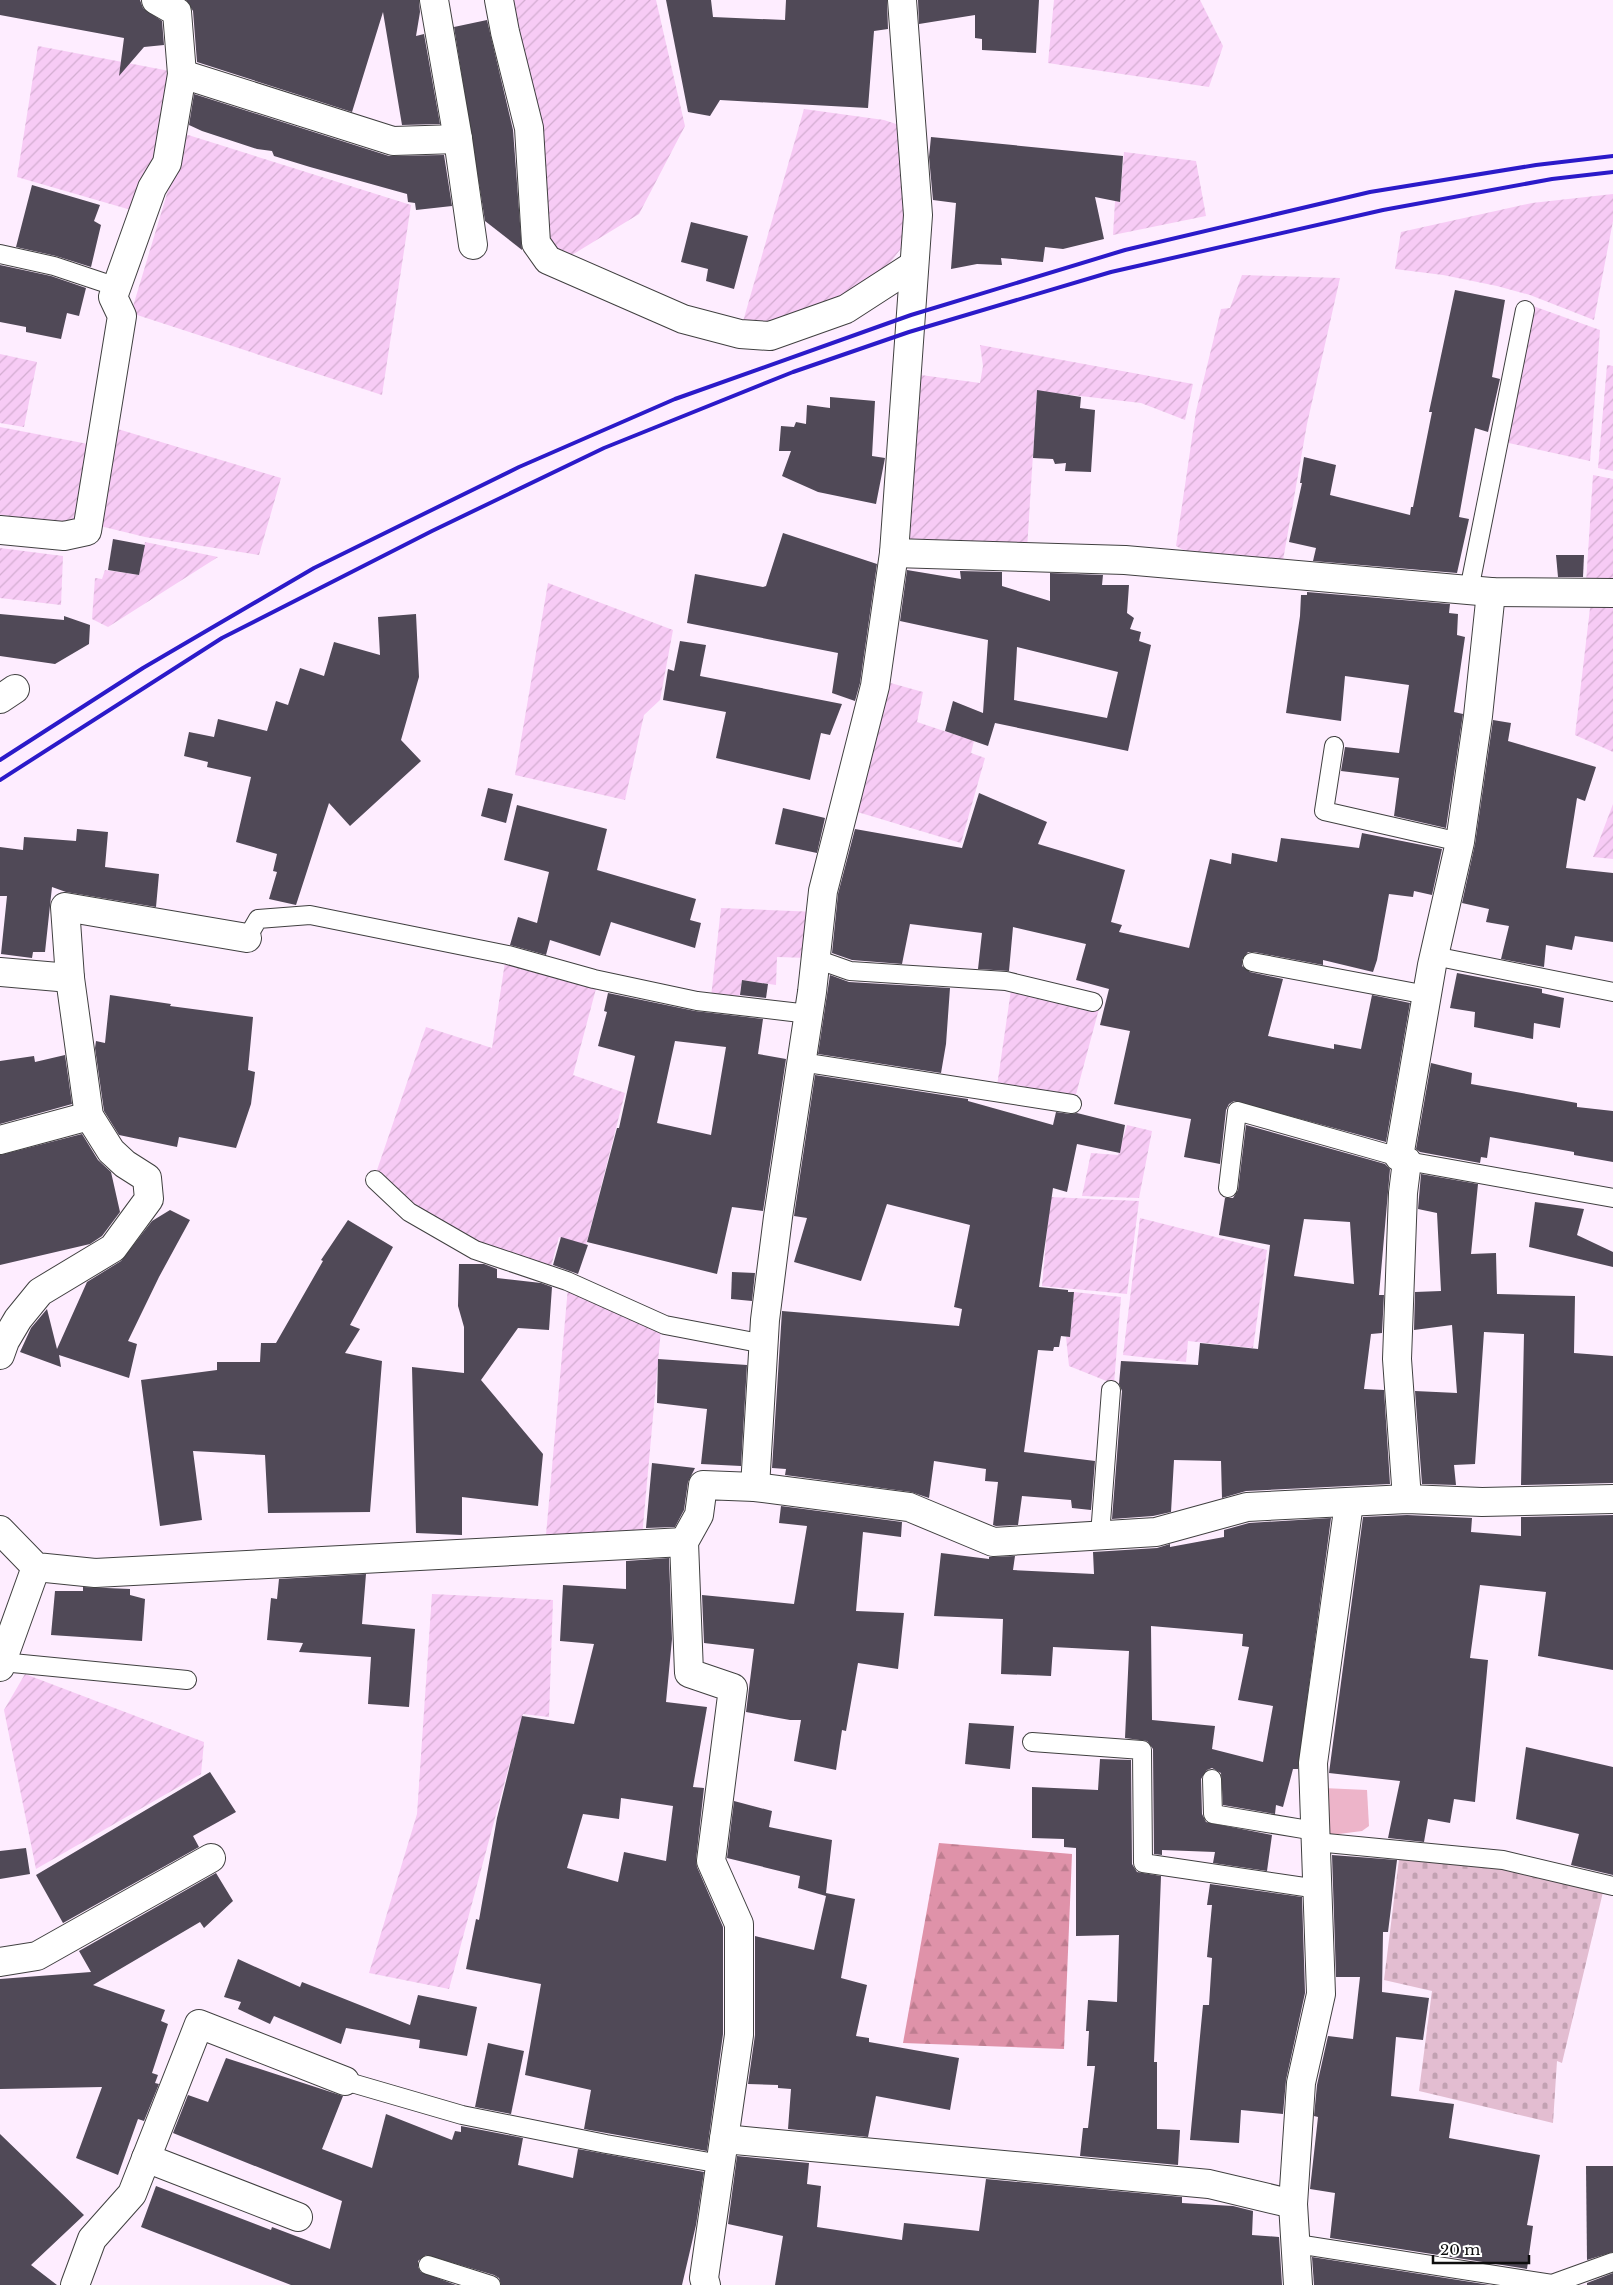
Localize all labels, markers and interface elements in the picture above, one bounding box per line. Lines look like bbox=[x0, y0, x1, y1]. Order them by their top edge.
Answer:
scale bar bbox=[1433, 2232, 1529, 2264]
text: 20 m bbox=[1440, 2240, 1480, 2259]

